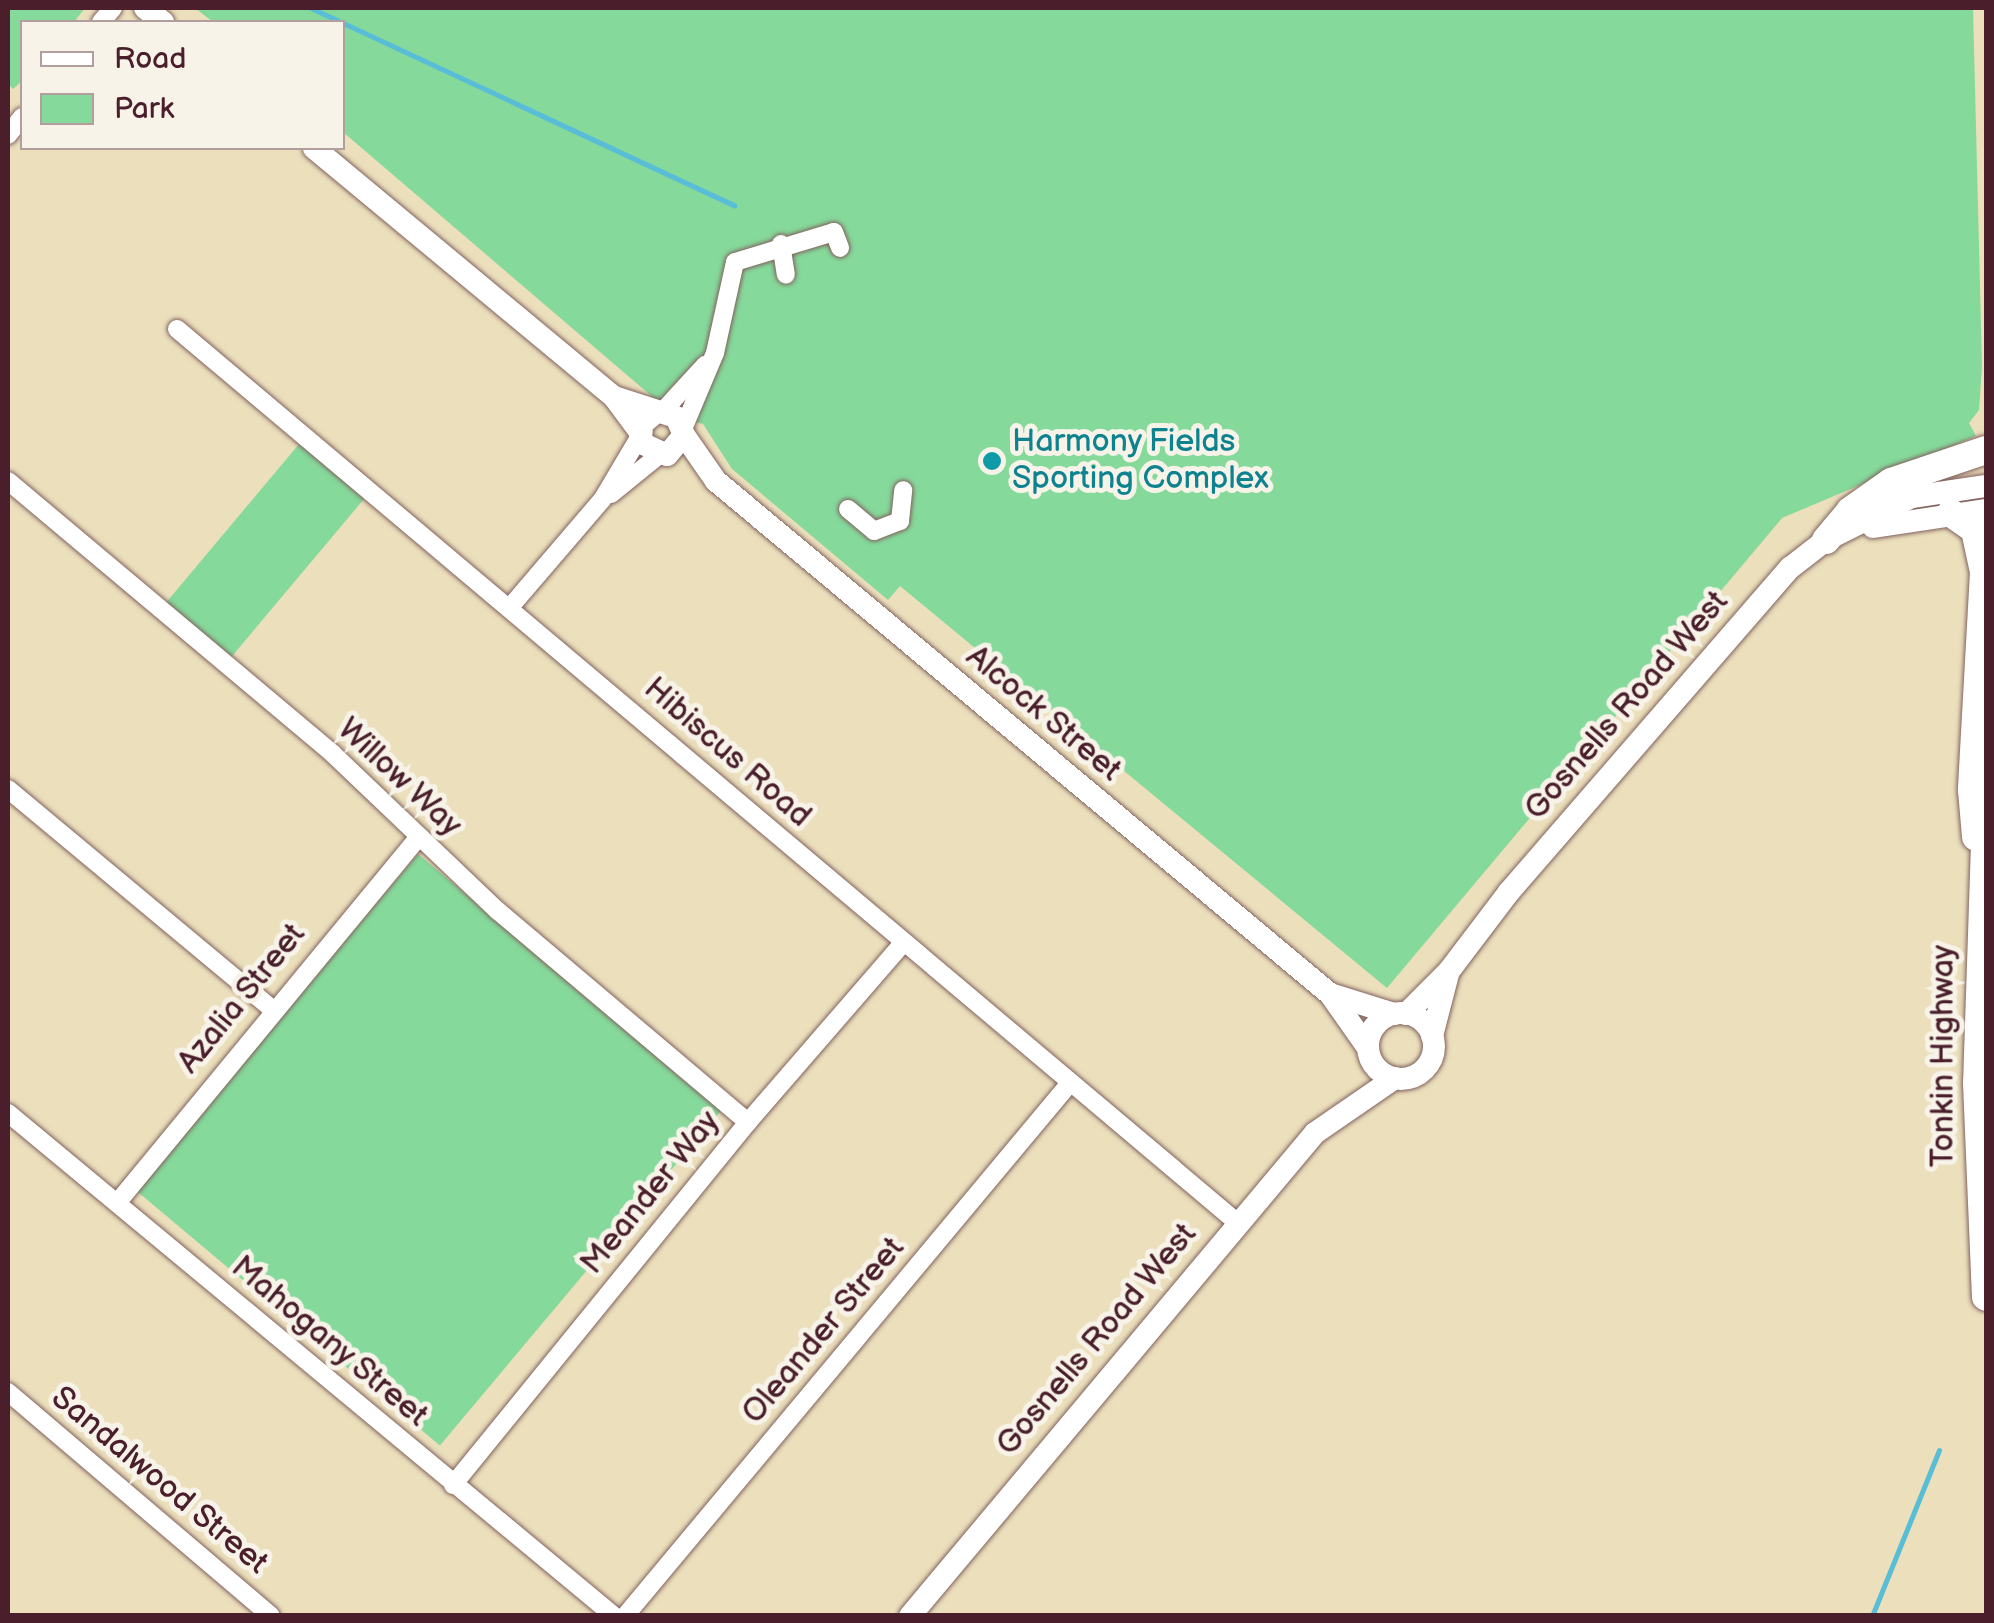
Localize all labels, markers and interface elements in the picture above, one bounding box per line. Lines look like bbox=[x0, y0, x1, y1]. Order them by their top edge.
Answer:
legend bbox=[20, 20, 345, 150]
text: Road bbox=[114, 41, 187, 77]
text: Park bbox=[114, 91, 174, 127]
place label: Harmony Fields Sporting Complex bbox=[1012, 424, 1269, 499]
marker: Harmony Fields Sporting Complex bbox=[981, 450, 1003, 472]
street label: Gosnells Road West bbox=[1517, 583, 1737, 829]
street label: Alcock Street bbox=[958, 638, 1128, 790]
street label: Hibiscus Road bbox=[636, 670, 818, 836]
street label: Willow Way bbox=[328, 710, 470, 846]
street label: Azalia Street bbox=[170, 916, 314, 1082]
street label: Tonkin Highway bbox=[1925, 945, 1963, 1167]
street label: Meander Way bbox=[573, 1103, 729, 1283]
street label: Gosnells Road West bbox=[989, 1216, 1205, 1464]
street label: Oleander Street bbox=[735, 1230, 913, 1432]
street label: Mahogany Street bbox=[222, 1248, 436, 1436]
street label: Sandalwood Street bbox=[43, 1379, 275, 1583]

